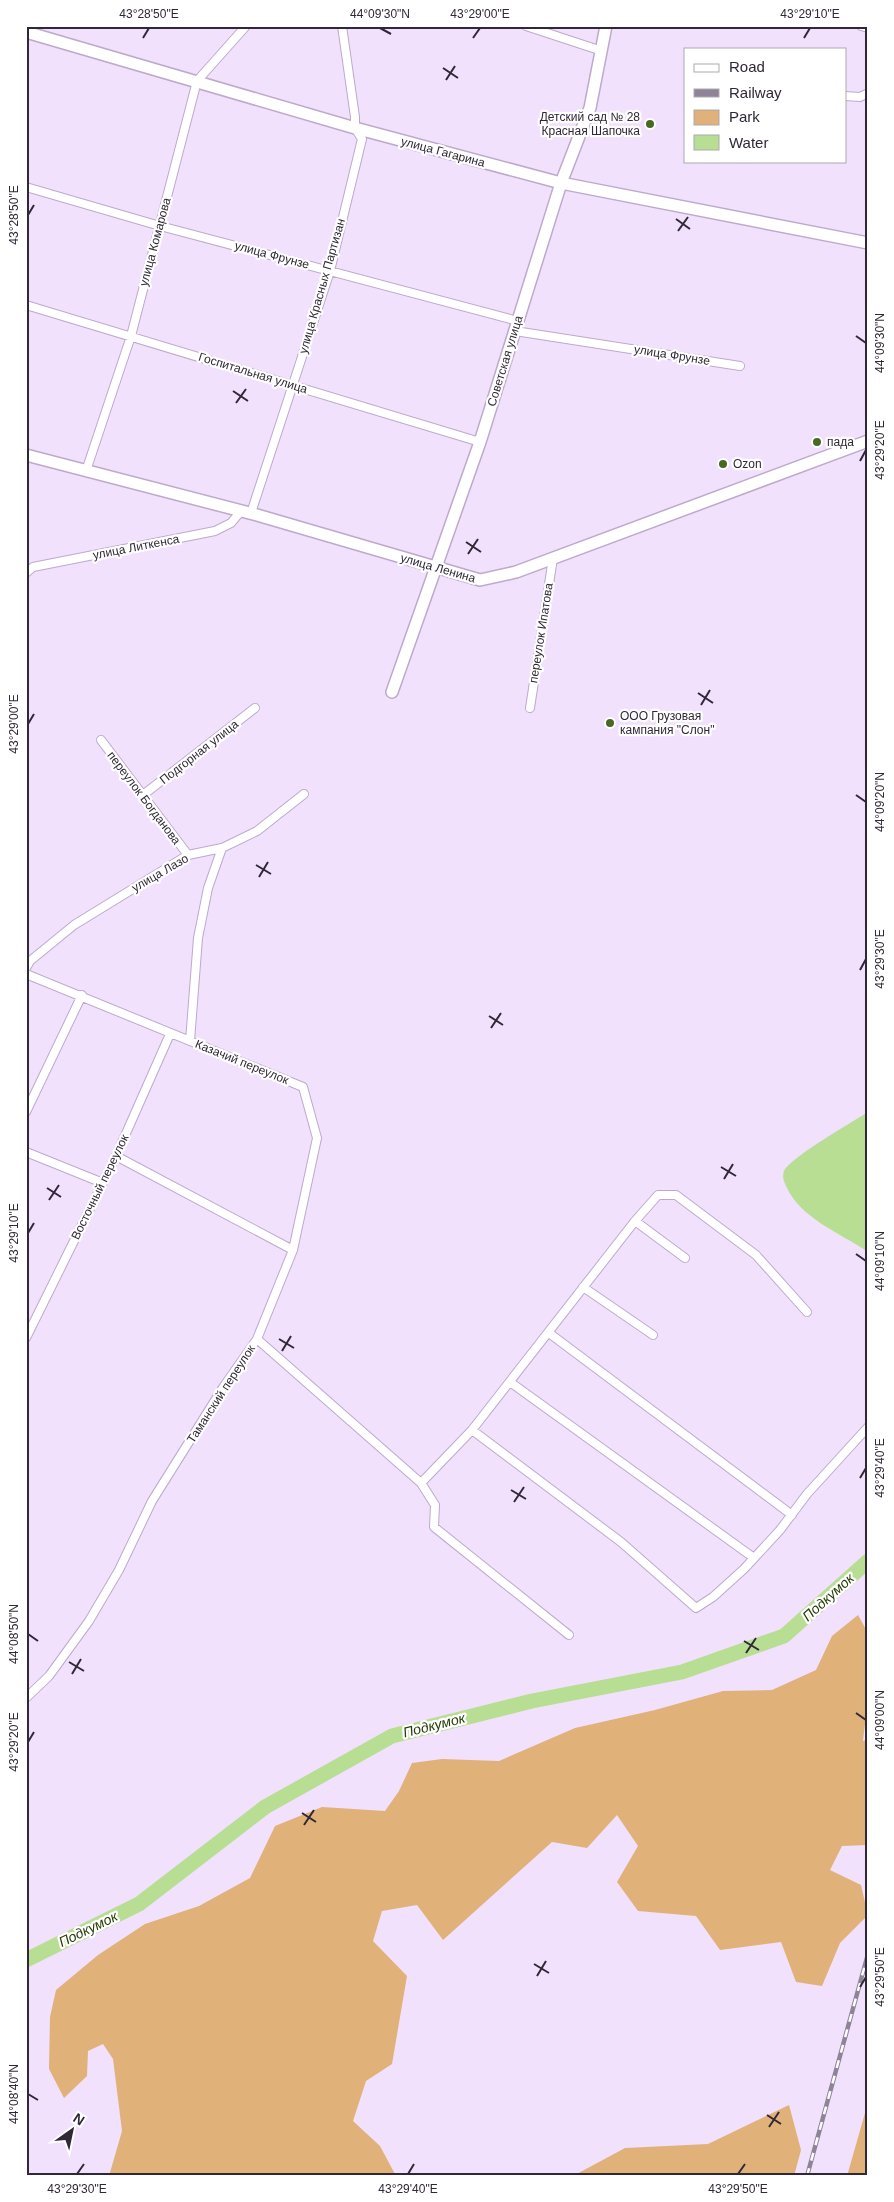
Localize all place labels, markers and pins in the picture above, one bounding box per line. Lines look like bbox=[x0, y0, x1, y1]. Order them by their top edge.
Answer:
place label: Детский сад № 28 Красная Шапочка bbox=[540, 110, 640, 138]
marker: Детский сад № 28 Красная Шапочка bbox=[644, 118, 656, 130]
place label: пада bbox=[827, 435, 854, 449]
marker: пада bbox=[811, 436, 823, 448]
place label: Ozon bbox=[733, 457, 762, 471]
marker: Ozon bbox=[717, 458, 729, 470]
place label: ООО Грузовая кампания "Слон" bbox=[620, 709, 714, 737]
marker: ООО Грузовая кампания "Слон" bbox=[604, 717, 616, 729]

